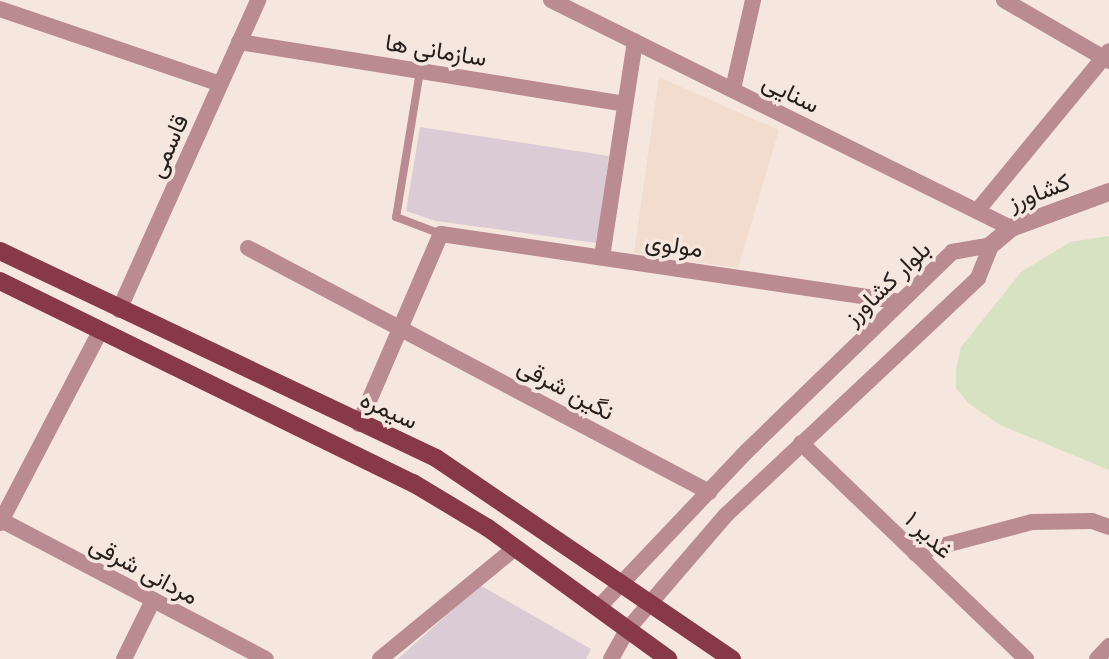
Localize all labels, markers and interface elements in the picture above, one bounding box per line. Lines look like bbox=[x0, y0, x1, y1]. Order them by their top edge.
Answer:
street label: سازمانی ها bbox=[383, 28, 489, 72]
street label: سنایی bbox=[758, 67, 824, 119]
street label: قاسمی bbox=[141, 110, 195, 182]
street label: کشاورز bbox=[1004, 167, 1074, 217]
street label: مولوی bbox=[643, 227, 705, 263]
street label: بلوار کشاورز bbox=[838, 235, 936, 331]
street label: نگین شرقی bbox=[513, 352, 619, 426]
street label: سیمره bbox=[356, 385, 422, 435]
street label: غدیر ۱ bbox=[899, 505, 959, 565]
street label: مردانی شرقی bbox=[85, 529, 203, 611]

